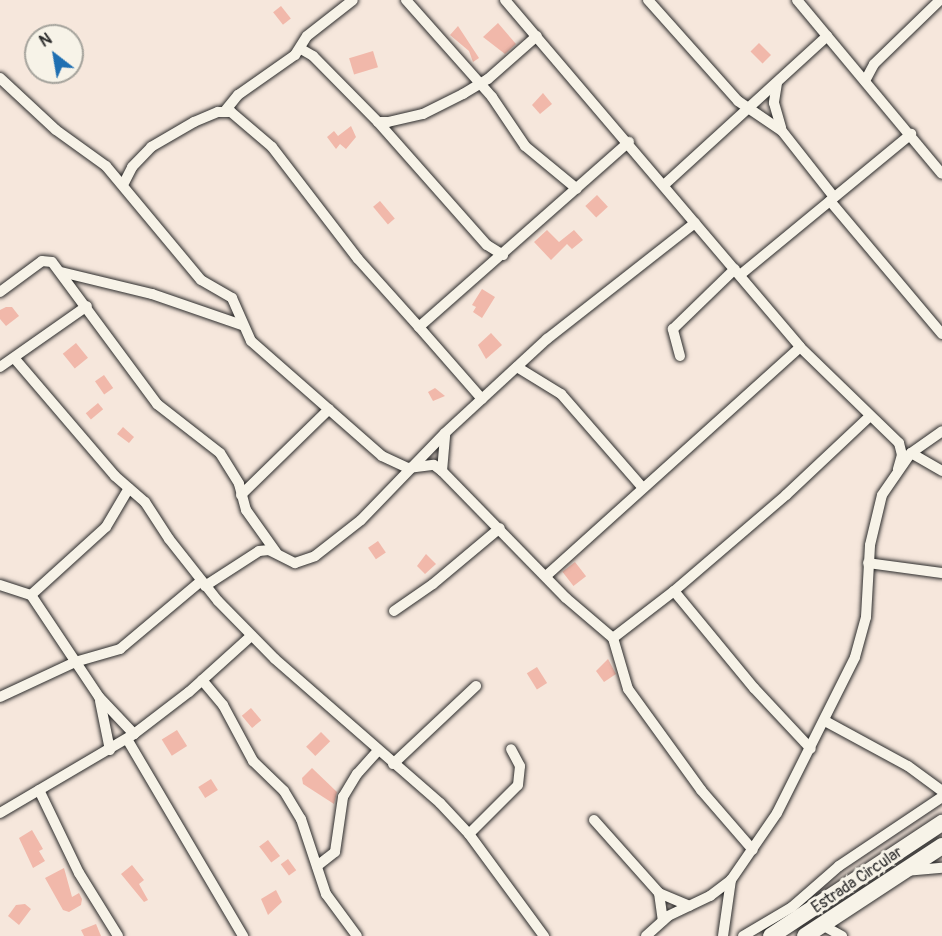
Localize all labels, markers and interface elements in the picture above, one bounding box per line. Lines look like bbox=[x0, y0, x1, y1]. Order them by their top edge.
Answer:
north arrow bbox=[24, 24, 84, 84]
text: N bbox=[36, 29, 56, 52]
street label: Estrada Circular bbox=[808, 843, 906, 917]

